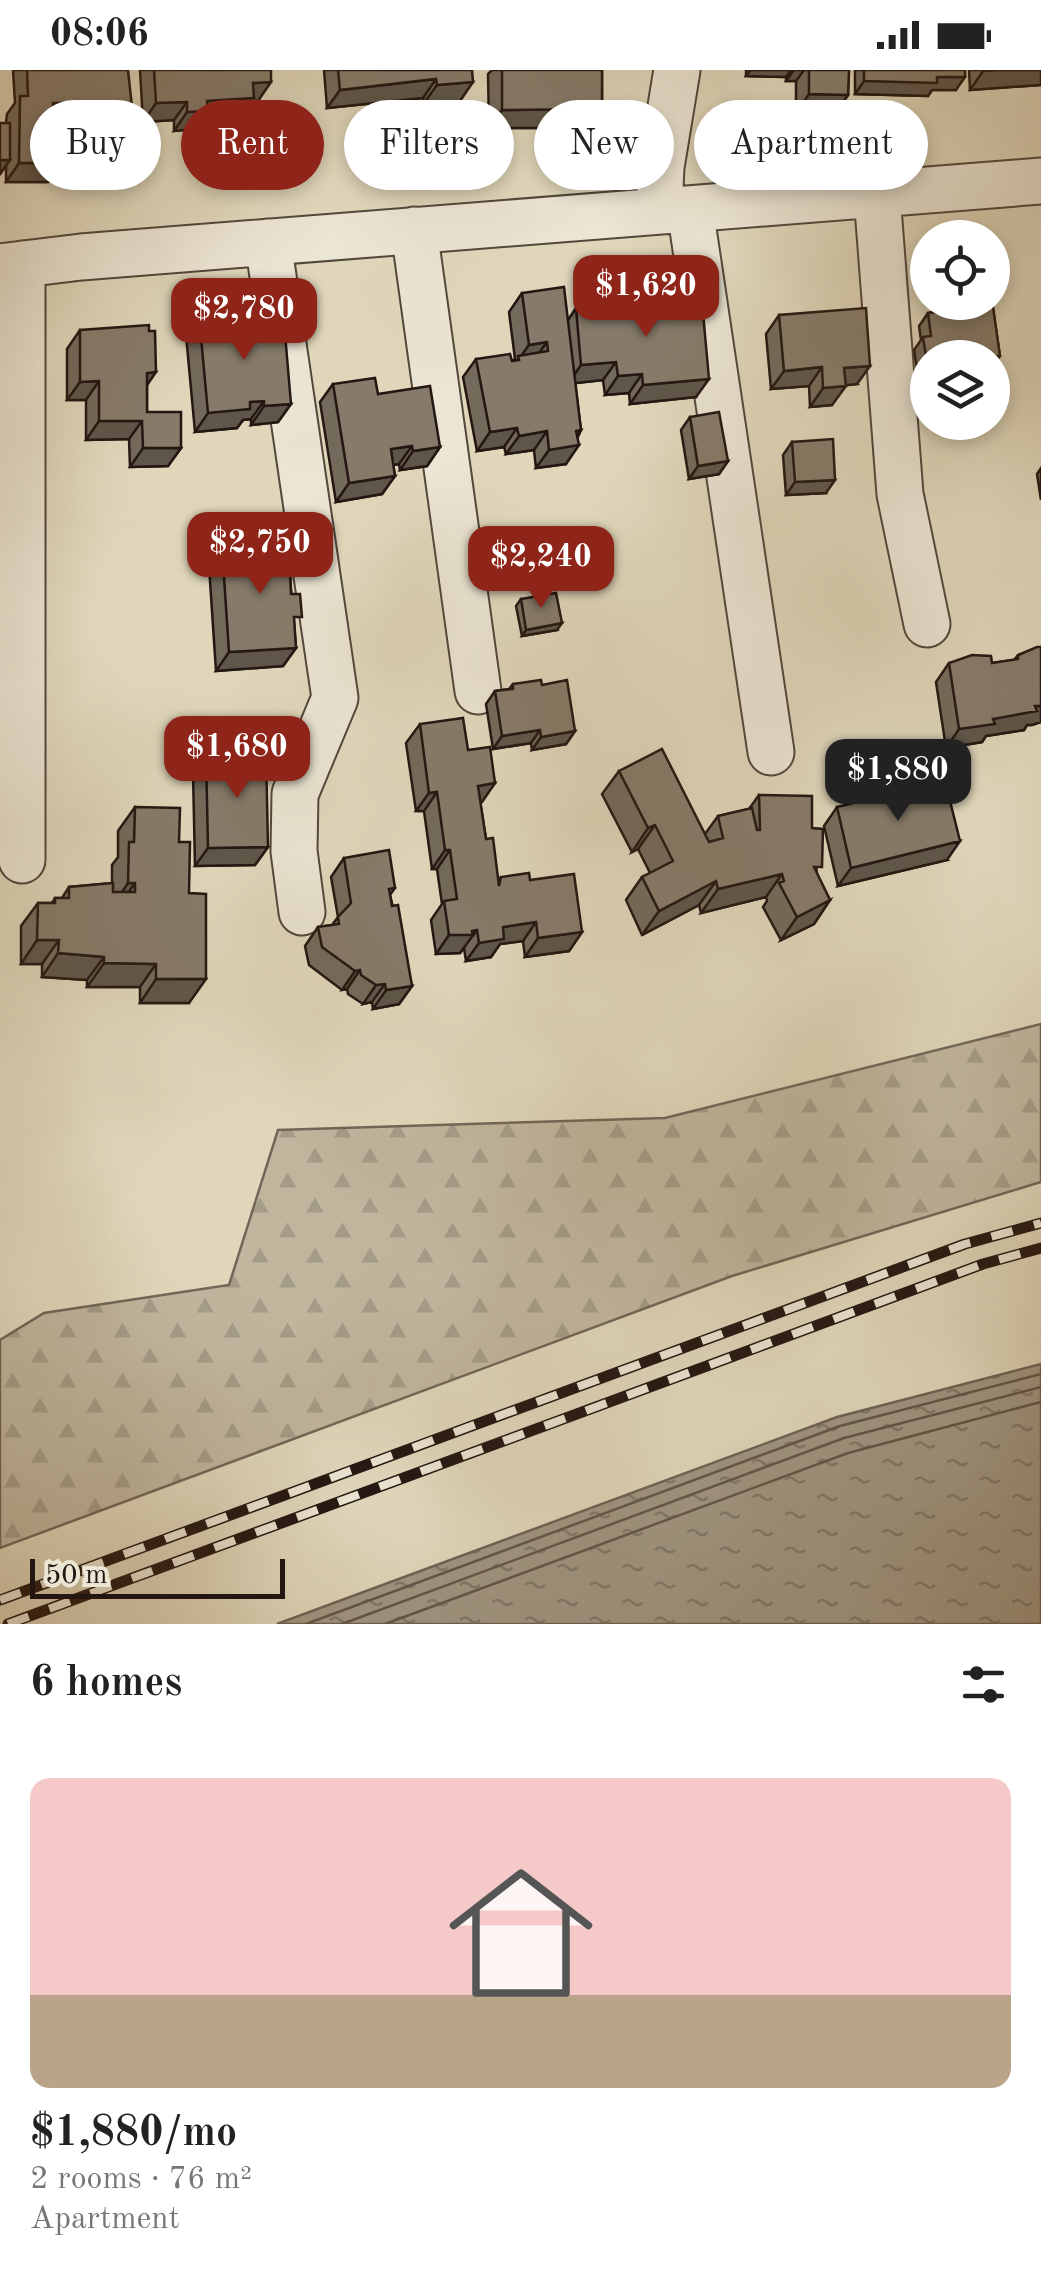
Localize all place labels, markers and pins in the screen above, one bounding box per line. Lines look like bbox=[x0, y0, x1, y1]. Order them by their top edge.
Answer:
pin: $1,620 bbox=[565, 255, 727, 340]
pin: $2,780 bbox=[163, 278, 325, 363]
pin: $2,750 bbox=[179, 512, 341, 597]
pin: $2,240 bbox=[460, 526, 622, 611]
pin: $1,680 bbox=[156, 716, 318, 801]
pin: $1,880 bbox=[817, 739, 979, 824]

